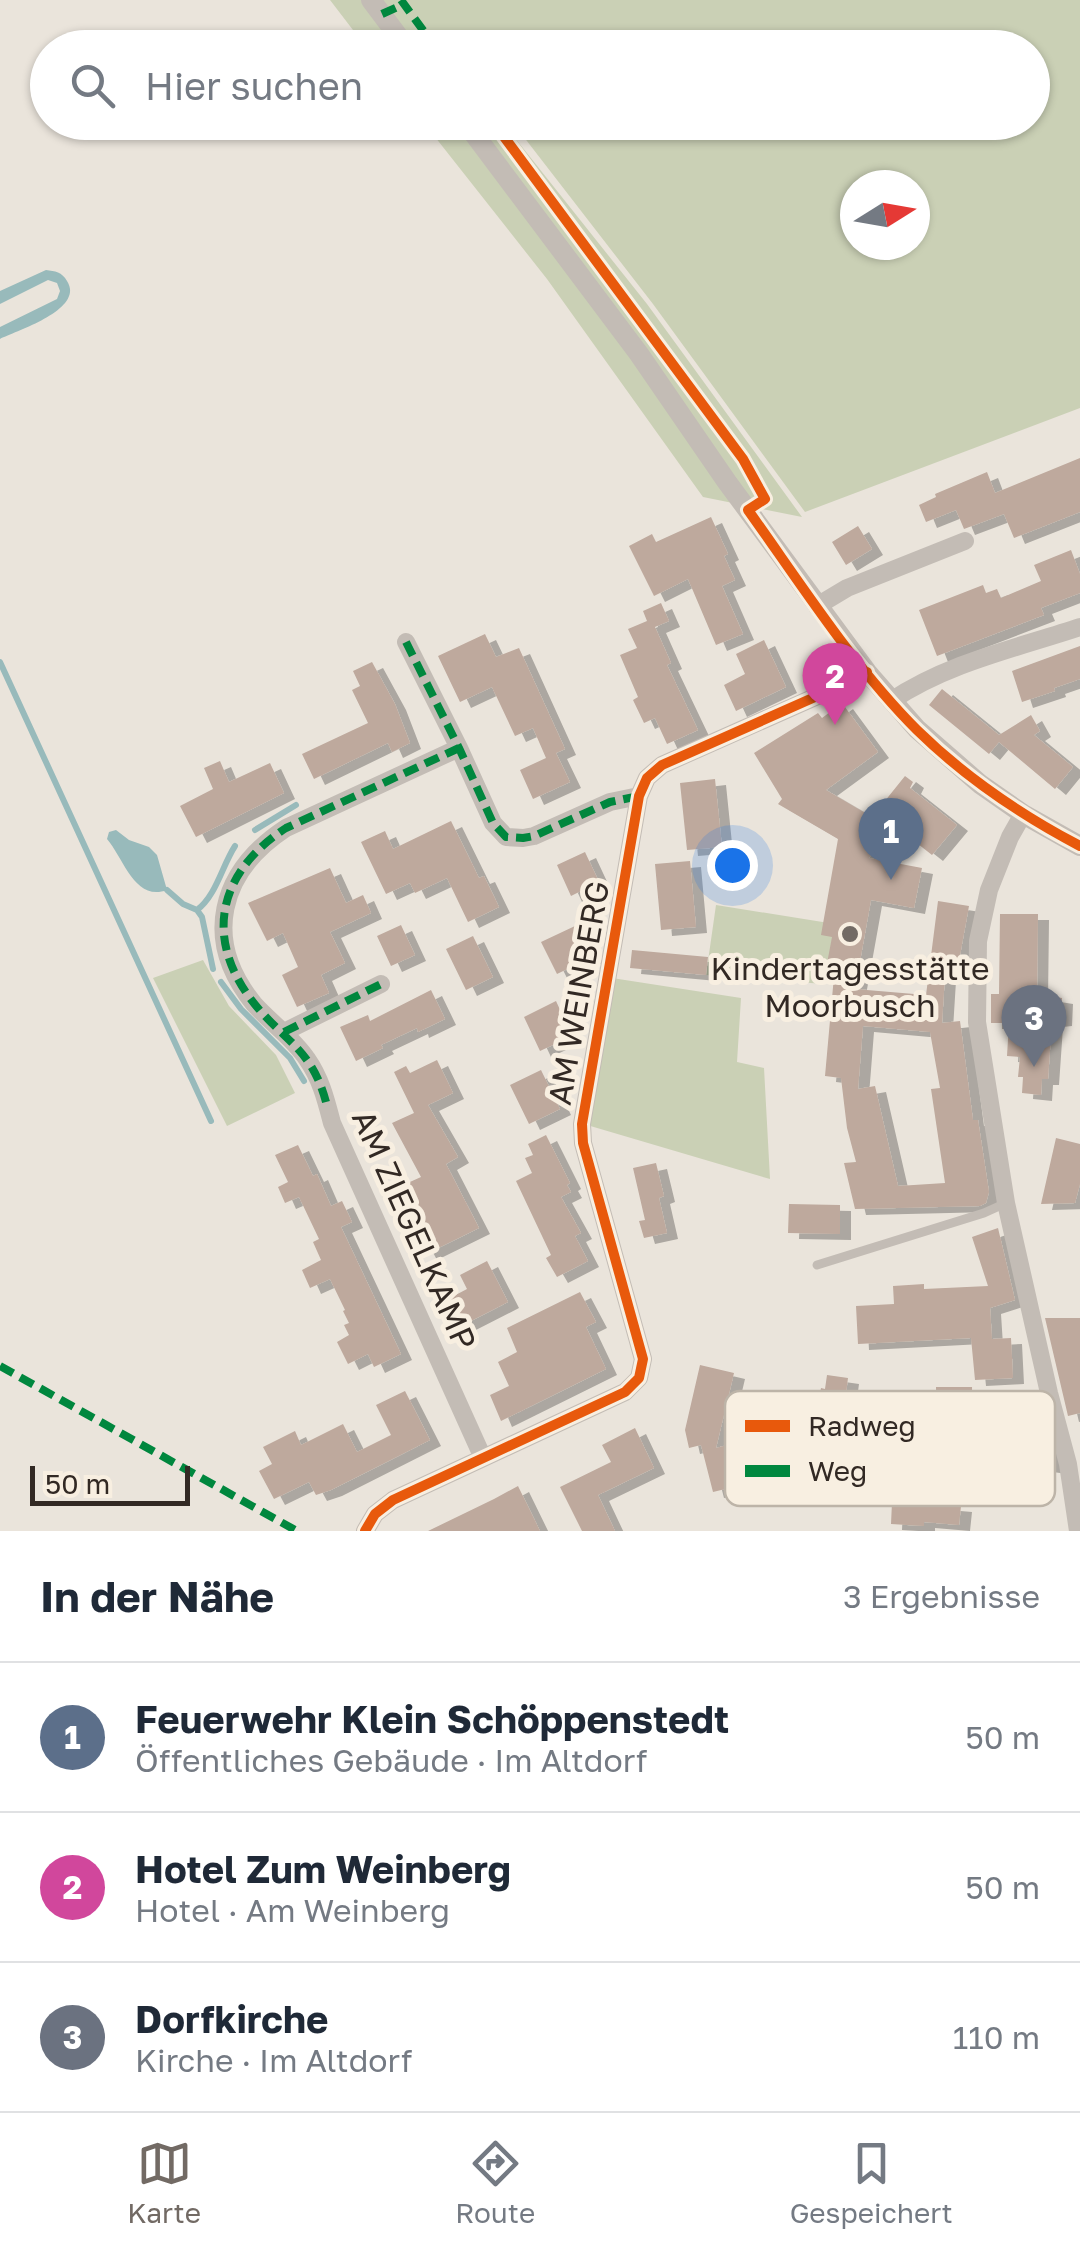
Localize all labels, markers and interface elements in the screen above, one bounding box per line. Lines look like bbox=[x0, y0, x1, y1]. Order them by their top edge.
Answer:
search box bbox=[30, 30, 1050, 140]
icon: search bbox=[65, 58, 120, 113]
text: Hier suchen bbox=[145, 63, 363, 108]
north arrow bbox=[840, 170, 930, 260]
pin: 2 bbox=[802, 642, 868, 725]
pin: 1 bbox=[858, 798, 924, 880]
your location bbox=[707, 840, 758, 891]
street label: AM WEINBERG bbox=[540, 878, 616, 1108]
marker: Kindertagesstätte Moorbusch bbox=[839, 923, 861, 945]
place label: Kindertagesstätte Moorbusch bbox=[710, 949, 990, 1024]
pin: 3 bbox=[1002, 984, 1066, 1067]
street label: AM ZIEGELKAMP bbox=[345, 1104, 485, 1355]
legend bbox=[725, 1391, 1055, 1506]
text: Radweg bbox=[808, 1409, 916, 1442]
text: Weg bbox=[808, 1454, 867, 1487]
scale bar bbox=[30, 1461, 190, 1506]
text: 50 m bbox=[45, 1467, 110, 1500]
text: In der Nähe bbox=[40, 1571, 274, 1621]
text: 3 Ergebnisse bbox=[843, 1577, 1040, 1615]
text: Feuerwehr Klein Schöppenstedt bbox=[135, 1696, 729, 1741]
text: 1 bbox=[64, 1718, 81, 1756]
text: 50 m bbox=[965, 1718, 1040, 1756]
text: Öffentliches Gebäude · Im Altdorf bbox=[135, 1741, 648, 1779]
text: Hotel Zum Weinberg bbox=[135, 1846, 511, 1891]
text: 2 bbox=[63, 1868, 82, 1906]
text: 50 m bbox=[965, 1868, 1040, 1906]
text: Hotel · Am Weinberg bbox=[135, 1891, 450, 1929]
text: Dorfkirche bbox=[135, 1996, 328, 2041]
text: 3 bbox=[63, 2018, 82, 2056]
text: 110 m bbox=[953, 2018, 1040, 2056]
text: Kirche · Im Altdorf bbox=[135, 2041, 412, 2079]
tab: Karte bbox=[127, 2136, 201, 2229]
tab: Route bbox=[455, 2136, 535, 2229]
tab: Gespeichert bbox=[790, 2136, 953, 2229]

